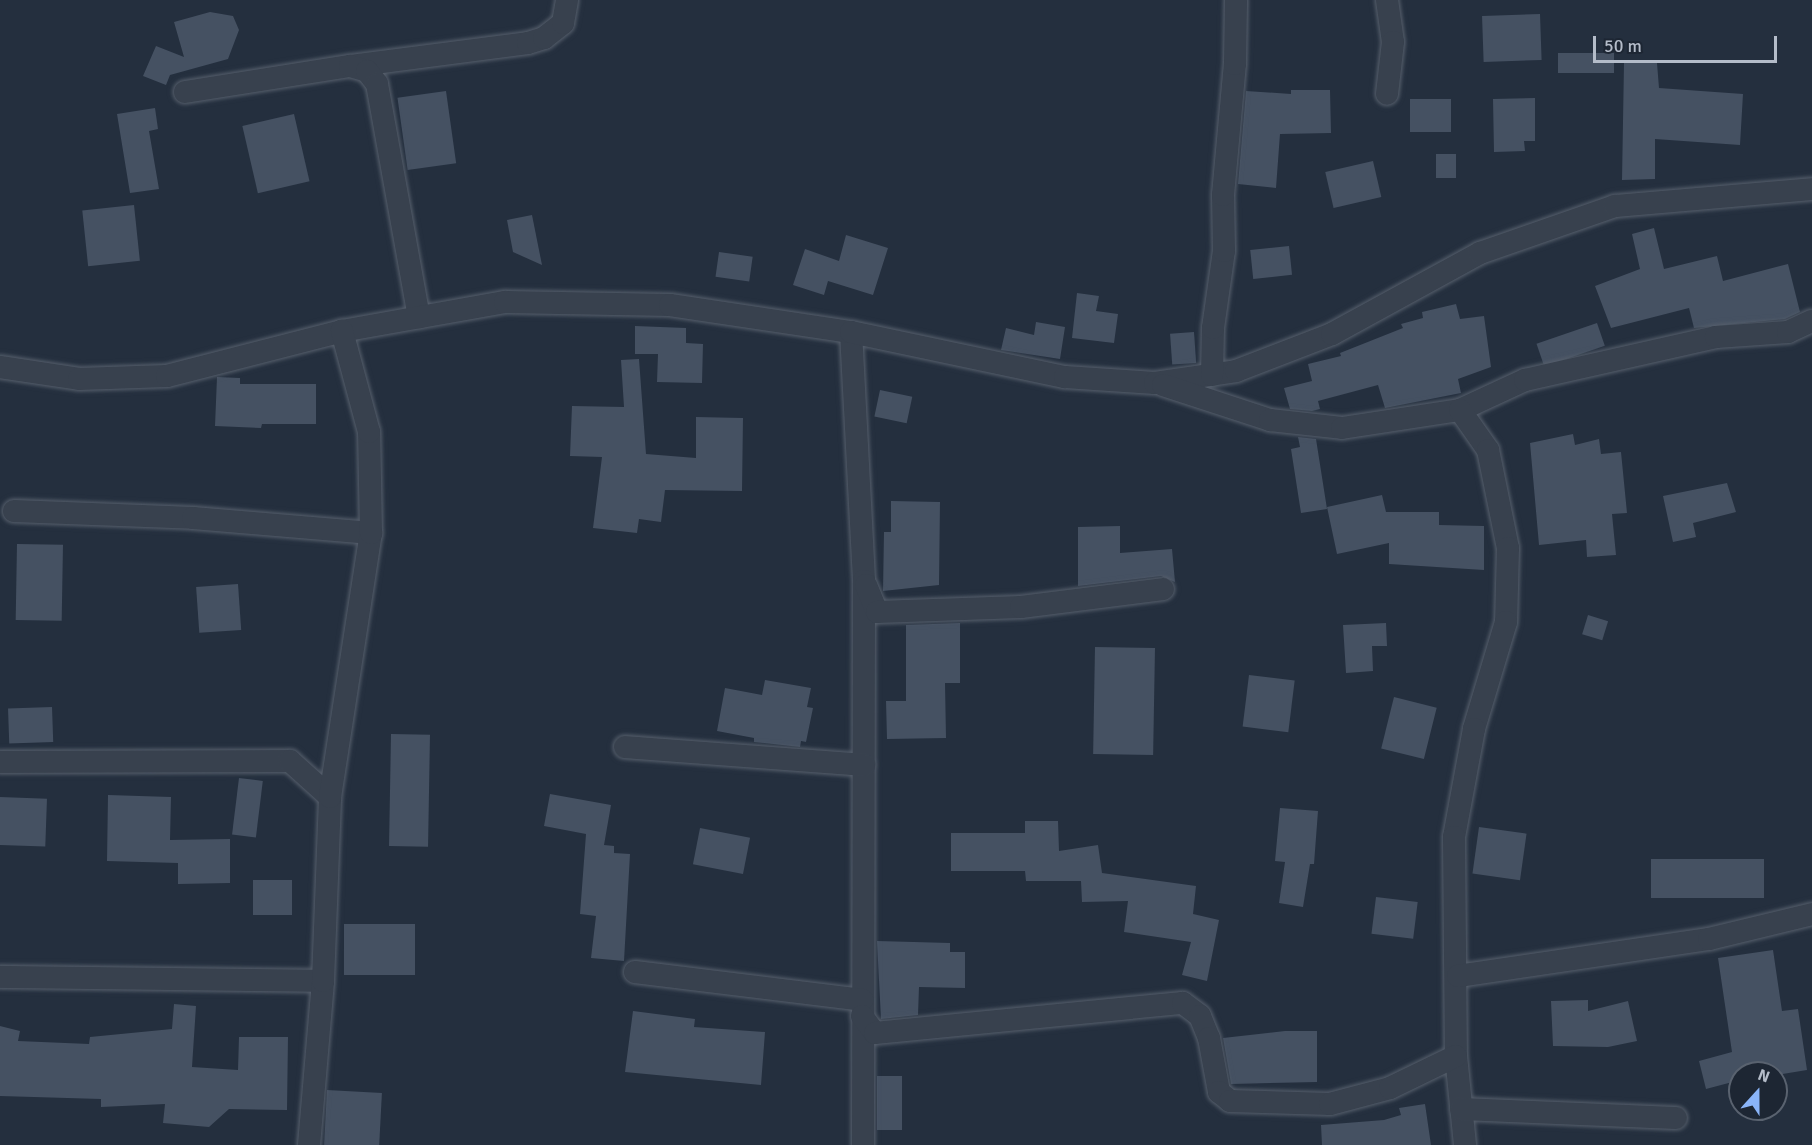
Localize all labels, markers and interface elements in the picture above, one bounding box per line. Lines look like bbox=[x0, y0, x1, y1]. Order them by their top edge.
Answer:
scale bar bbox=[1596, 24, 1780, 62]
text: 50 m bbox=[1604, 35, 1642, 57]
north arrow bbox=[1728, 1061, 1788, 1121]
text: N bbox=[1755, 1065, 1773, 1087]

